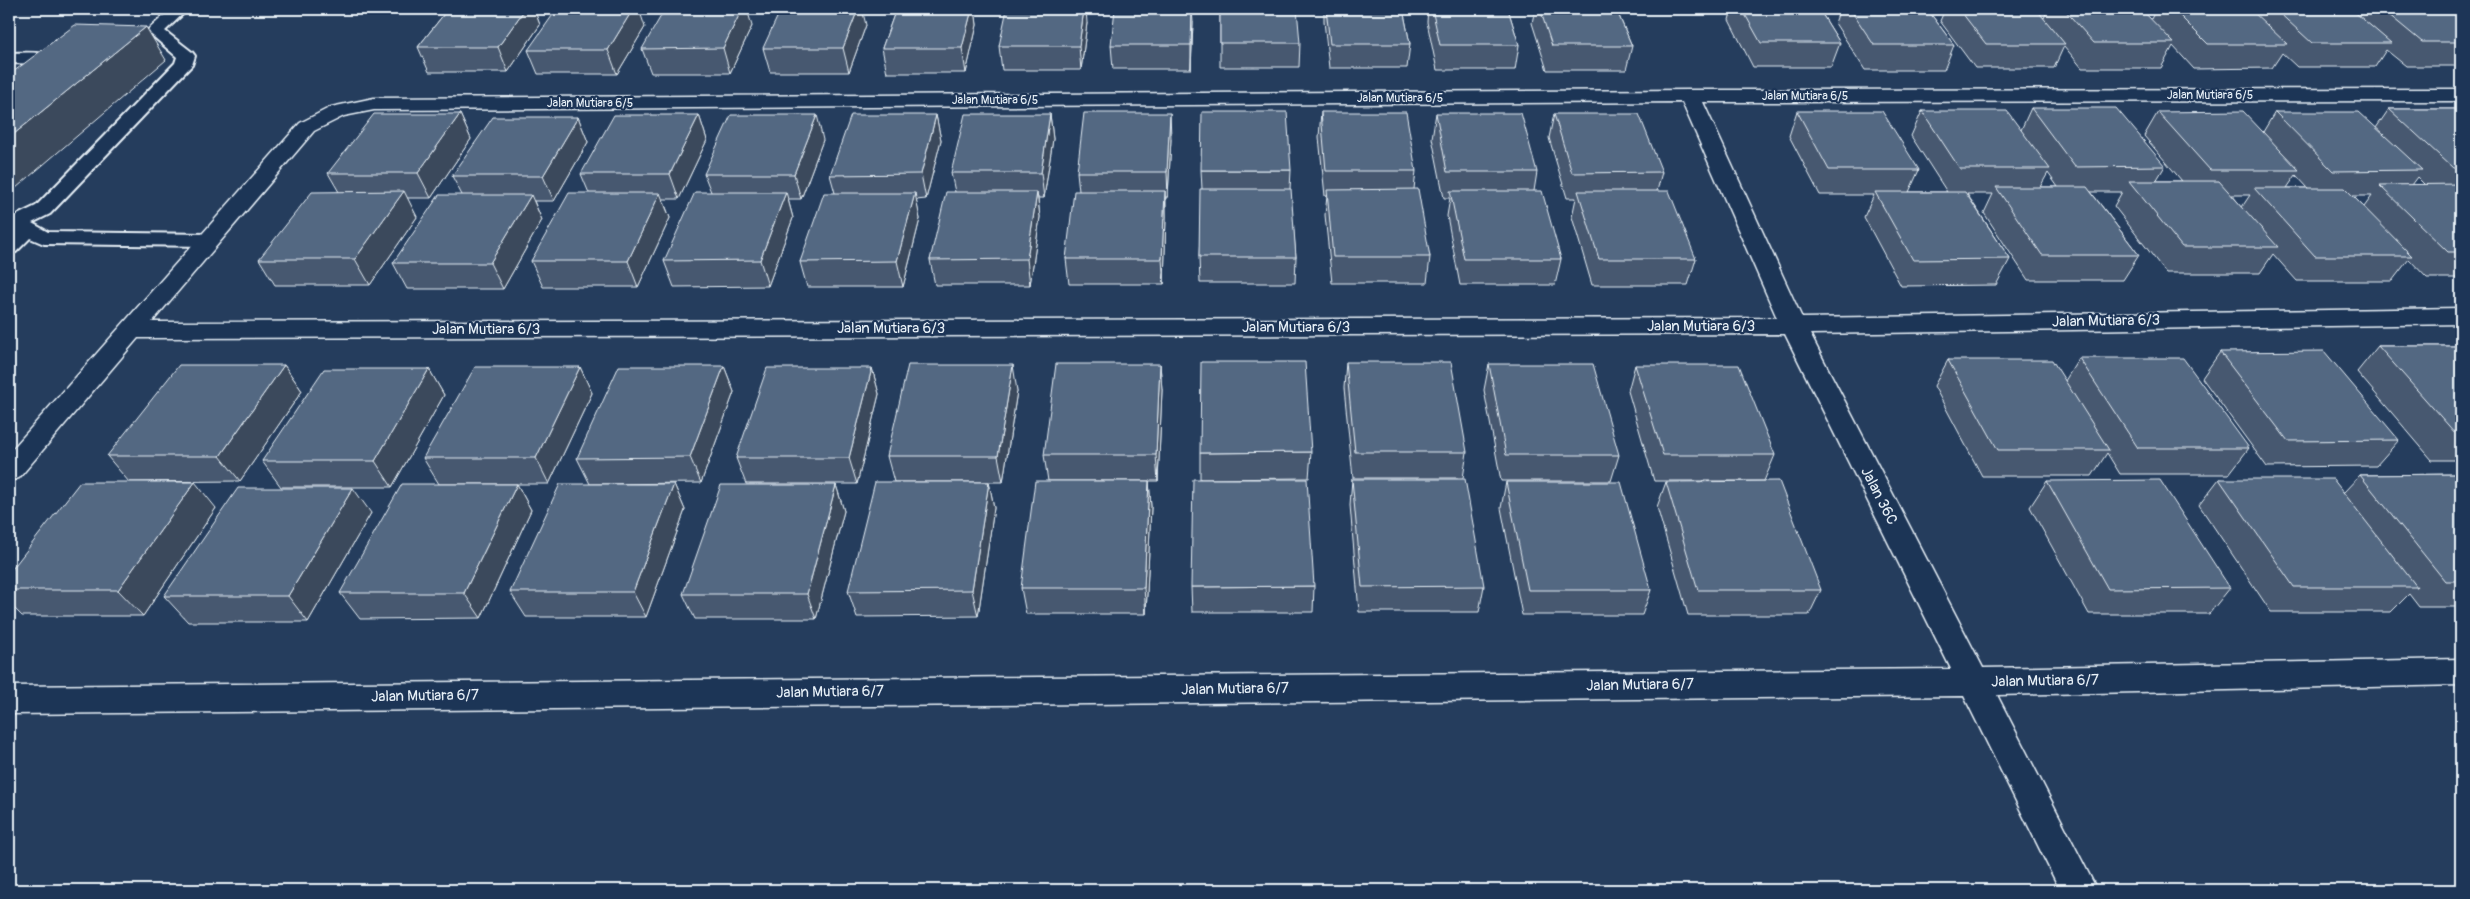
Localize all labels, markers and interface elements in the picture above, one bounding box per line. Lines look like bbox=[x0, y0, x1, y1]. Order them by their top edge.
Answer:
street label: Jalan Mutiara 6/5 bbox=[2167, 88, 2253, 103]
street label: Jalan Mutiara 6/5 bbox=[1762, 89, 1848, 104]
street label: Jalan Mutiara 6/5 bbox=[1357, 91, 1443, 106]
street label: Jalan Mutiara 6/5 bbox=[952, 93, 1038, 108]
street label: Jalan Mutiara 6/5 bbox=[547, 96, 633, 111]
street label: Jalan Mutiara 6/3 bbox=[2052, 311, 2160, 331]
street label: Jalan Mutiara 6/3 bbox=[1647, 317, 1755, 336]
street label: Jalan Mutiara 6/3 bbox=[1242, 318, 1350, 337]
street label: Jalan Mutiara 6/3 bbox=[837, 319, 945, 338]
street label: Jalan Mutiara 6/3 bbox=[432, 320, 540, 339]
street label: Jalan 36C bbox=[1856, 464, 1902, 528]
street label: Jalan Mutiara 6/7 bbox=[1991, 671, 2099, 691]
street label: Jalan Mutiara 6/7 bbox=[1586, 675, 1694, 695]
street label: Jalan Mutiara 6/7 bbox=[1181, 679, 1289, 699]
street label: Jalan Mutiara 6/7 bbox=[776, 682, 884, 702]
street label: Jalan Mutiara 6/7 bbox=[371, 686, 479, 706]

